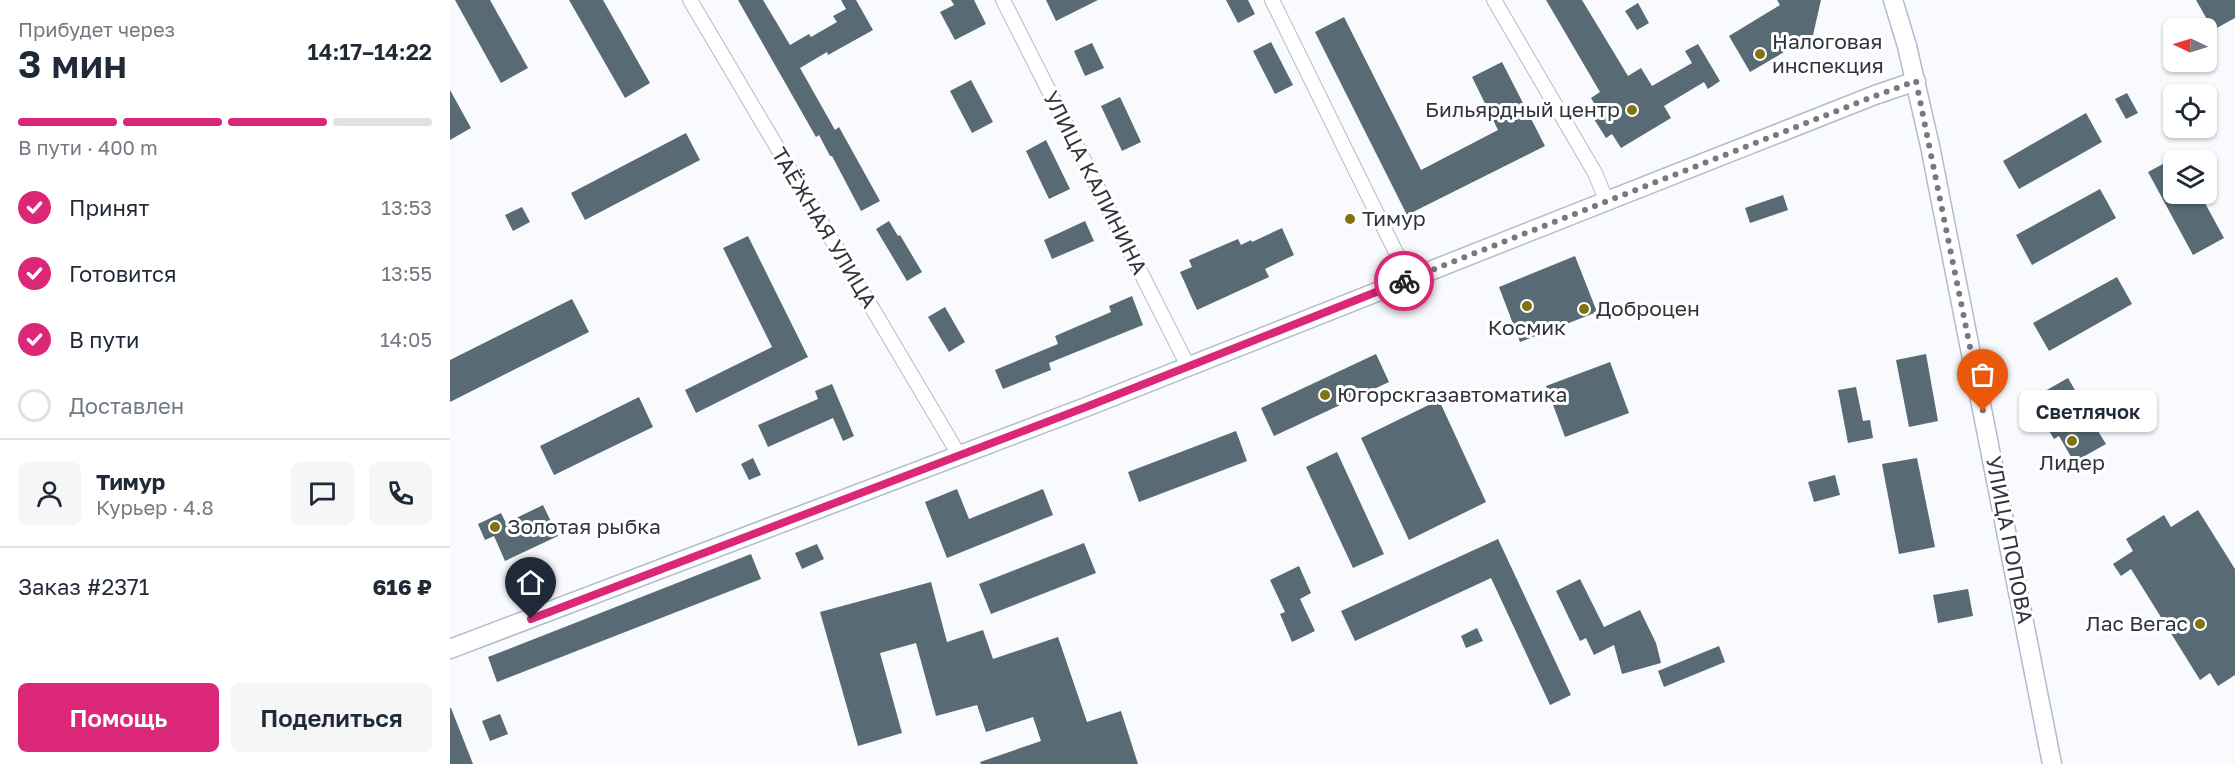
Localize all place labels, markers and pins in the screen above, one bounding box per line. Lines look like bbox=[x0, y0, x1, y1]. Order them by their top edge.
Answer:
place label: Налоговая инспекция bbox=[1772, 28, 1884, 78]
marker: Налоговая инспекция bbox=[1753, 47, 1767, 61]
place label: Бильярдный центр bbox=[1425, 96, 1620, 122]
marker: Бильярдный центр bbox=[1625, 103, 1639, 117]
place label: Тимур bbox=[1362, 205, 1426, 231]
marker: Тимур bbox=[1343, 212, 1357, 226]
place label: Доброцен bbox=[1596, 295, 1700, 321]
marker: Космик bbox=[1520, 299, 1534, 313]
marker: Доброцен bbox=[1577, 302, 1591, 316]
place label: Космик bbox=[1488, 314, 1566, 340]
pin bbox=[1957, 349, 2008, 411]
place label: Югорскгазавтоматика bbox=[1337, 381, 1567, 407]
marker: Югорскгазавтоматика bbox=[1318, 388, 1332, 402]
callout: Светлячок bbox=[2019, 390, 2157, 432]
marker: Лидер bbox=[2065, 434, 2079, 448]
place label: Лидер bbox=[2039, 449, 2105, 475]
place label: Золотая рыбка bbox=[507, 513, 661, 539]
marker: Золотая рыбка bbox=[488, 520, 502, 534]
pin bbox=[505, 557, 556, 619]
place label: Лас Вегас bbox=[2086, 610, 2188, 636]
marker: Лас Вегас bbox=[2193, 617, 2207, 631]

